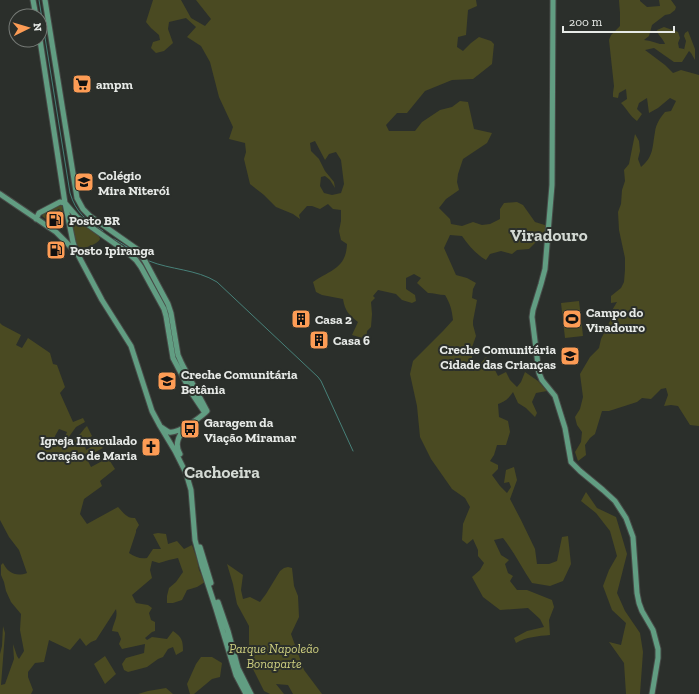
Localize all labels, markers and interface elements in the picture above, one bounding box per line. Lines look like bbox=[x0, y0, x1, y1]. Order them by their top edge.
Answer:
north arrow bbox=[8, 8, 48, 48]
scale bar bbox=[563, 8, 674, 34]
text: 200 m bbox=[569, 15, 603, 29]
text: N bbox=[31, 22, 44, 33]
supermarket icon: ampm bbox=[71, 73, 93, 95]
place label: ampm bbox=[96, 77, 133, 92]
place label: Colégio Mira Niterói bbox=[98, 168, 170, 198]
school or university icon: Colégio Mira Niterói bbox=[73, 171, 95, 193]
fuel station icon: Posto BR bbox=[44, 209, 66, 231]
place label: Posto BR bbox=[69, 213, 121, 228]
district label: Viradouro bbox=[510, 225, 588, 245]
fuel station icon: Posto Ipiranga bbox=[45, 239, 67, 261]
place label: Posto Ipiranga bbox=[70, 243, 155, 258]
place label: Campo do Viradouro bbox=[586, 305, 645, 335]
building icon: Casa 2 bbox=[290, 308, 312, 330]
sports icon: Campo do Viradouro bbox=[561, 308, 583, 330]
place label: Casa 2 bbox=[315, 312, 352, 327]
building icon: Casa 6 bbox=[308, 329, 330, 351]
place label: Casa 6 bbox=[333, 333, 370, 348]
place label: Creche Comunitária Cidade das Crianças bbox=[440, 342, 556, 372]
school or university icon: Creche Comunitária Cidade das Crianças bbox=[559, 345, 581, 367]
place label: Creche Comunitária Betânia bbox=[181, 367, 298, 397]
school or university icon: Creche Comunitária Betânia bbox=[156, 370, 178, 392]
place label: Garagem da Viação Miramar bbox=[204, 415, 297, 445]
bus stop icon: Garagem da Viação Miramar bbox=[179, 418, 201, 440]
place label: Igreja Imaculado Coração de Maria bbox=[37, 433, 137, 463]
church icon: Igreja Imaculado Coração de Maria bbox=[140, 436, 162, 458]
district label: Cachoeira bbox=[184, 462, 260, 482]
park label: Parque Napoleão Bonaparte bbox=[229, 641, 319, 671]

